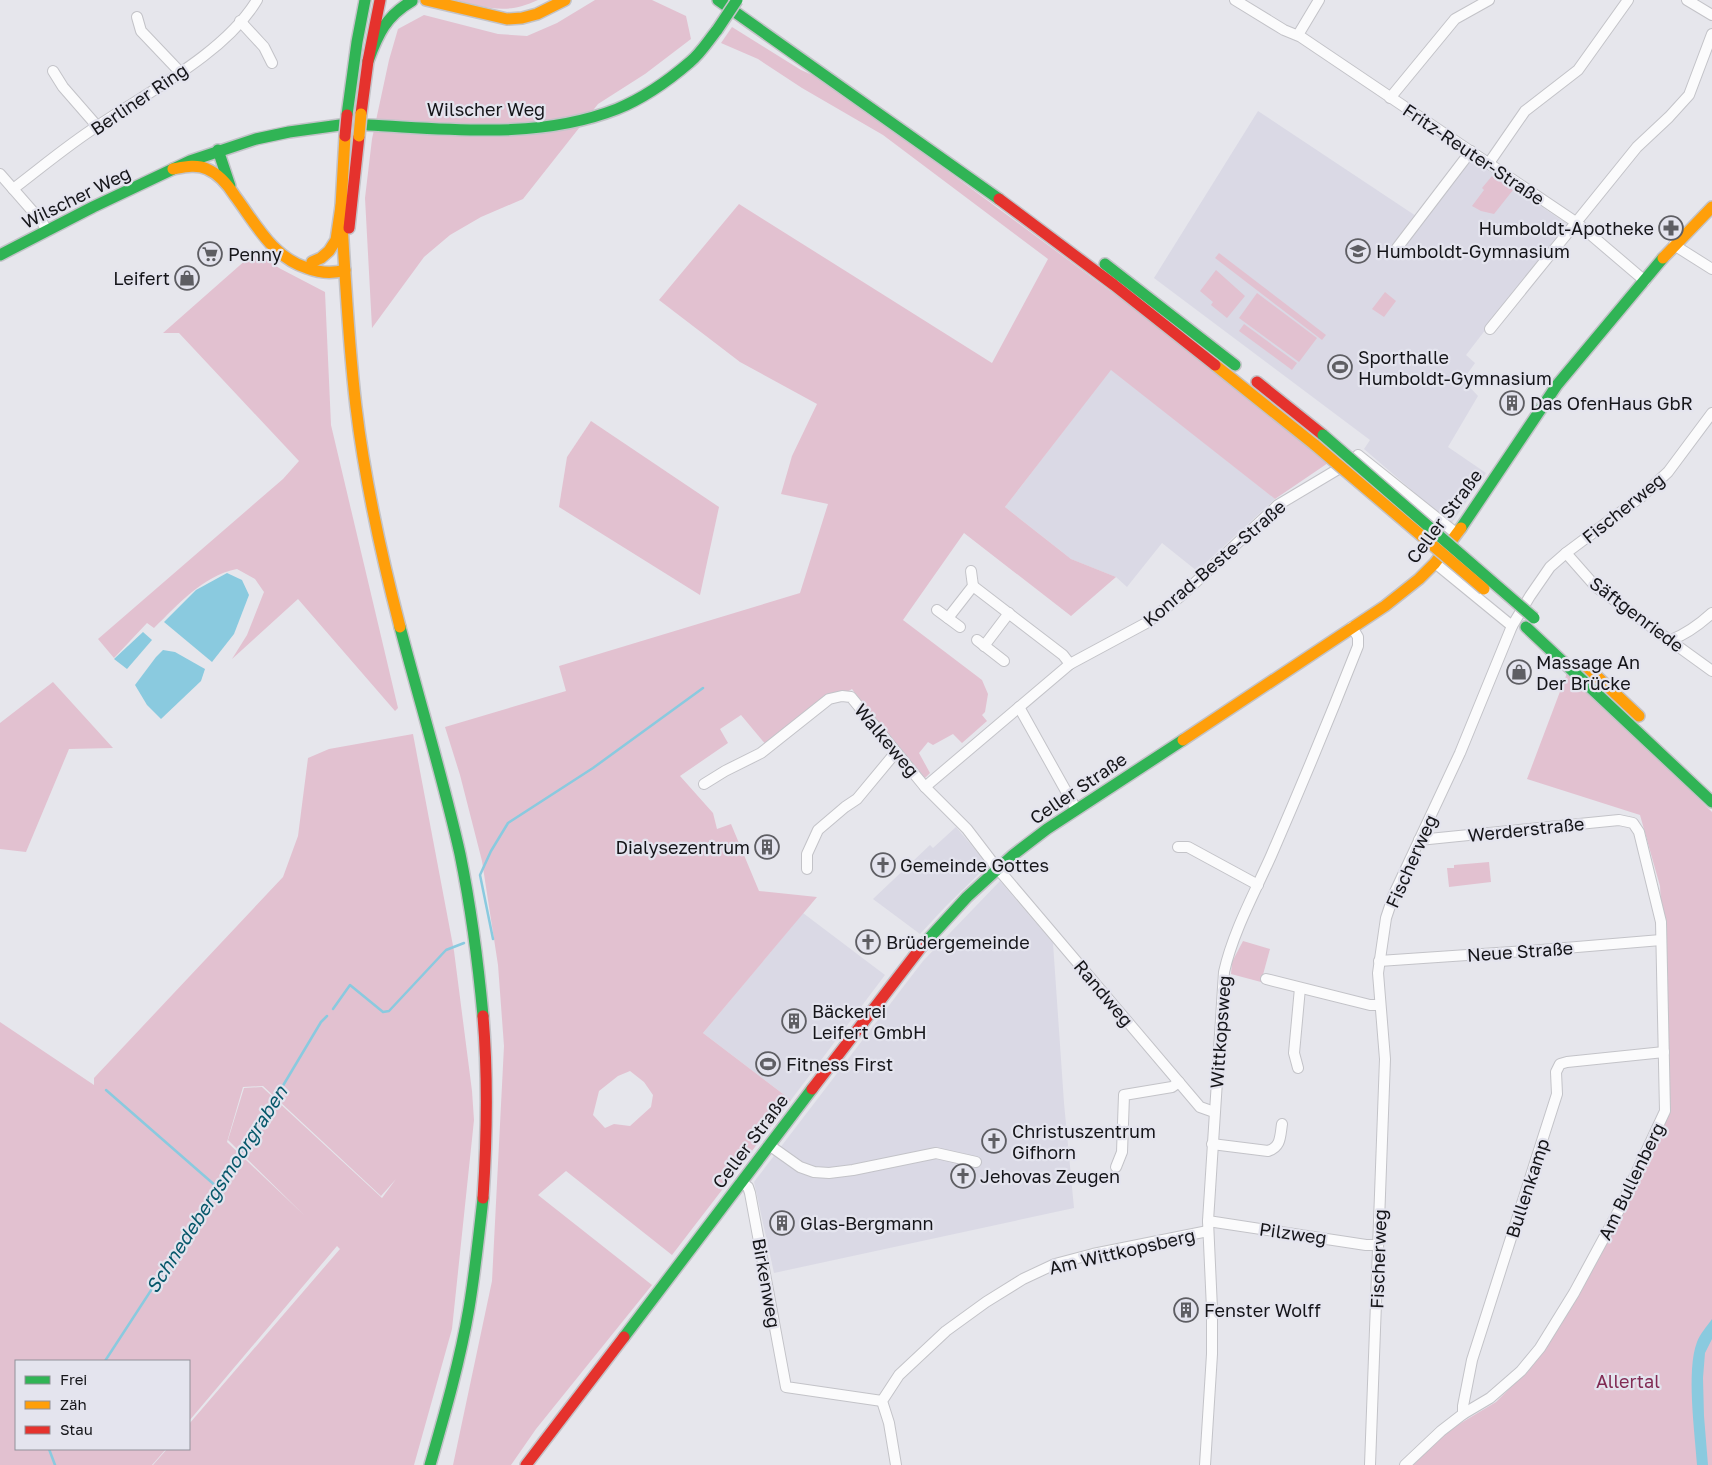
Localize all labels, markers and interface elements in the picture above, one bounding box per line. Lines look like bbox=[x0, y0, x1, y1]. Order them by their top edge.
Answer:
street label: Berliner Ring bbox=[86, 58, 192, 140]
street label: Wilscher Weg bbox=[427, 98, 545, 120]
street label: Fritz-Reuter-Straße bbox=[1399, 99, 1549, 209]
street label: Wilscher Weg bbox=[18, 161, 134, 233]
pharmacy icon: Humboldt-Apotheke bbox=[1658, 215, 1684, 241]
place label: Humboldt-Apotheke bbox=[1478, 217, 1654, 239]
school or university icon: Humboldt-Gymnasium bbox=[1345, 238, 1371, 264]
place label: Humboldt-Gymnasium bbox=[1376, 240, 1570, 262]
supermarket icon: Penny bbox=[197, 241, 223, 267]
place label: Penny bbox=[228, 243, 282, 265]
shop icon: Leifert bbox=[174, 265, 200, 291]
place label: Leifert bbox=[113, 267, 170, 289]
place label: Sporthalle Humboldt-Gymnasium bbox=[1358, 346, 1552, 389]
sports icon: Sporthalle Humboldt-Gymnasium bbox=[1327, 354, 1353, 380]
building icon: Das OfenHaus GbR bbox=[1499, 390, 1525, 416]
place label: Das OfenHaus GbR bbox=[1530, 392, 1693, 414]
street label: Celler Straße bbox=[1401, 465, 1487, 567]
street label: Fischerweg bbox=[1577, 468, 1669, 548]
street label: Konrad-Beste-Straße bbox=[1138, 495, 1290, 631]
street label: Säftgenriede bbox=[1586, 572, 1688, 656]
place label: Massage An Der Brücke bbox=[1536, 651, 1640, 694]
shop icon: Massage An Der Brücke bbox=[1506, 659, 1532, 685]
street label: Walkeweg bbox=[850, 699, 924, 781]
street label: Celler Straße bbox=[1025, 748, 1131, 828]
street label: Fischerweg bbox=[1381, 811, 1441, 911]
street label: Werderstraße bbox=[1467, 812, 1585, 846]
building icon: Dialysezentrum bbox=[754, 834, 780, 860]
place label: Dialysezentrum bbox=[615, 836, 750, 858]
church icon: Gemeinde Gottes bbox=[870, 852, 896, 878]
place label: Gemeinde Gottes bbox=[900, 854, 1049, 876]
church icon: Brüdergemeinde bbox=[855, 929, 881, 955]
place label: Brüdergemeinde bbox=[886, 931, 1030, 953]
street label: Neue Straße bbox=[1466, 936, 1574, 966]
street label: Randweg bbox=[1070, 955, 1138, 1031]
street label: Wittkopsweg bbox=[1205, 975, 1235, 1089]
place label: Bäckerei Leifert GmbH bbox=[812, 1000, 927, 1043]
building icon: Bäckerei Leifert GmbH bbox=[781, 1008, 807, 1034]
sports icon: Fitness First bbox=[755, 1051, 781, 1077]
place label: Fitness First bbox=[786, 1053, 893, 1075]
water label: Schnedebergsmoorgraben bbox=[140, 1080, 292, 1297]
street label: Celler Straße bbox=[707, 1090, 793, 1192]
street label: Am Bullenberg bbox=[1593, 1119, 1669, 1243]
place label: Christuszentrum Gifhorn bbox=[1012, 1120, 1156, 1163]
church icon: Christuszentrum Gifhorn bbox=[981, 1128, 1007, 1154]
street label: Bullenkamp bbox=[1501, 1136, 1553, 1240]
church icon: Jehovas Zeugen bbox=[950, 1163, 976, 1189]
place label: Jehovas Zeugen bbox=[980, 1165, 1120, 1187]
street label: Fischerweg bbox=[1365, 1209, 1391, 1309]
building icon: Glas-Bergmann bbox=[769, 1210, 795, 1236]
place label: Glas-Bergmann bbox=[800, 1212, 934, 1234]
street label: Pilzweg bbox=[1258, 1217, 1328, 1249]
street label: Am Wittkopsberg bbox=[1047, 1223, 1197, 1279]
street label: Birkenweg bbox=[748, 1236, 786, 1330]
building icon: Fenster Wolff bbox=[1173, 1297, 1199, 1323]
place label: Fenster Wolff bbox=[1204, 1299, 1321, 1321]
legend bbox=[15, 1360, 190, 1450]
text: Frei bbox=[60, 1370, 87, 1388]
park label: Allertal bbox=[1596, 1370, 1660, 1392]
text: Zäh bbox=[60, 1395, 87, 1413]
text: Stau bbox=[60, 1420, 93, 1438]

